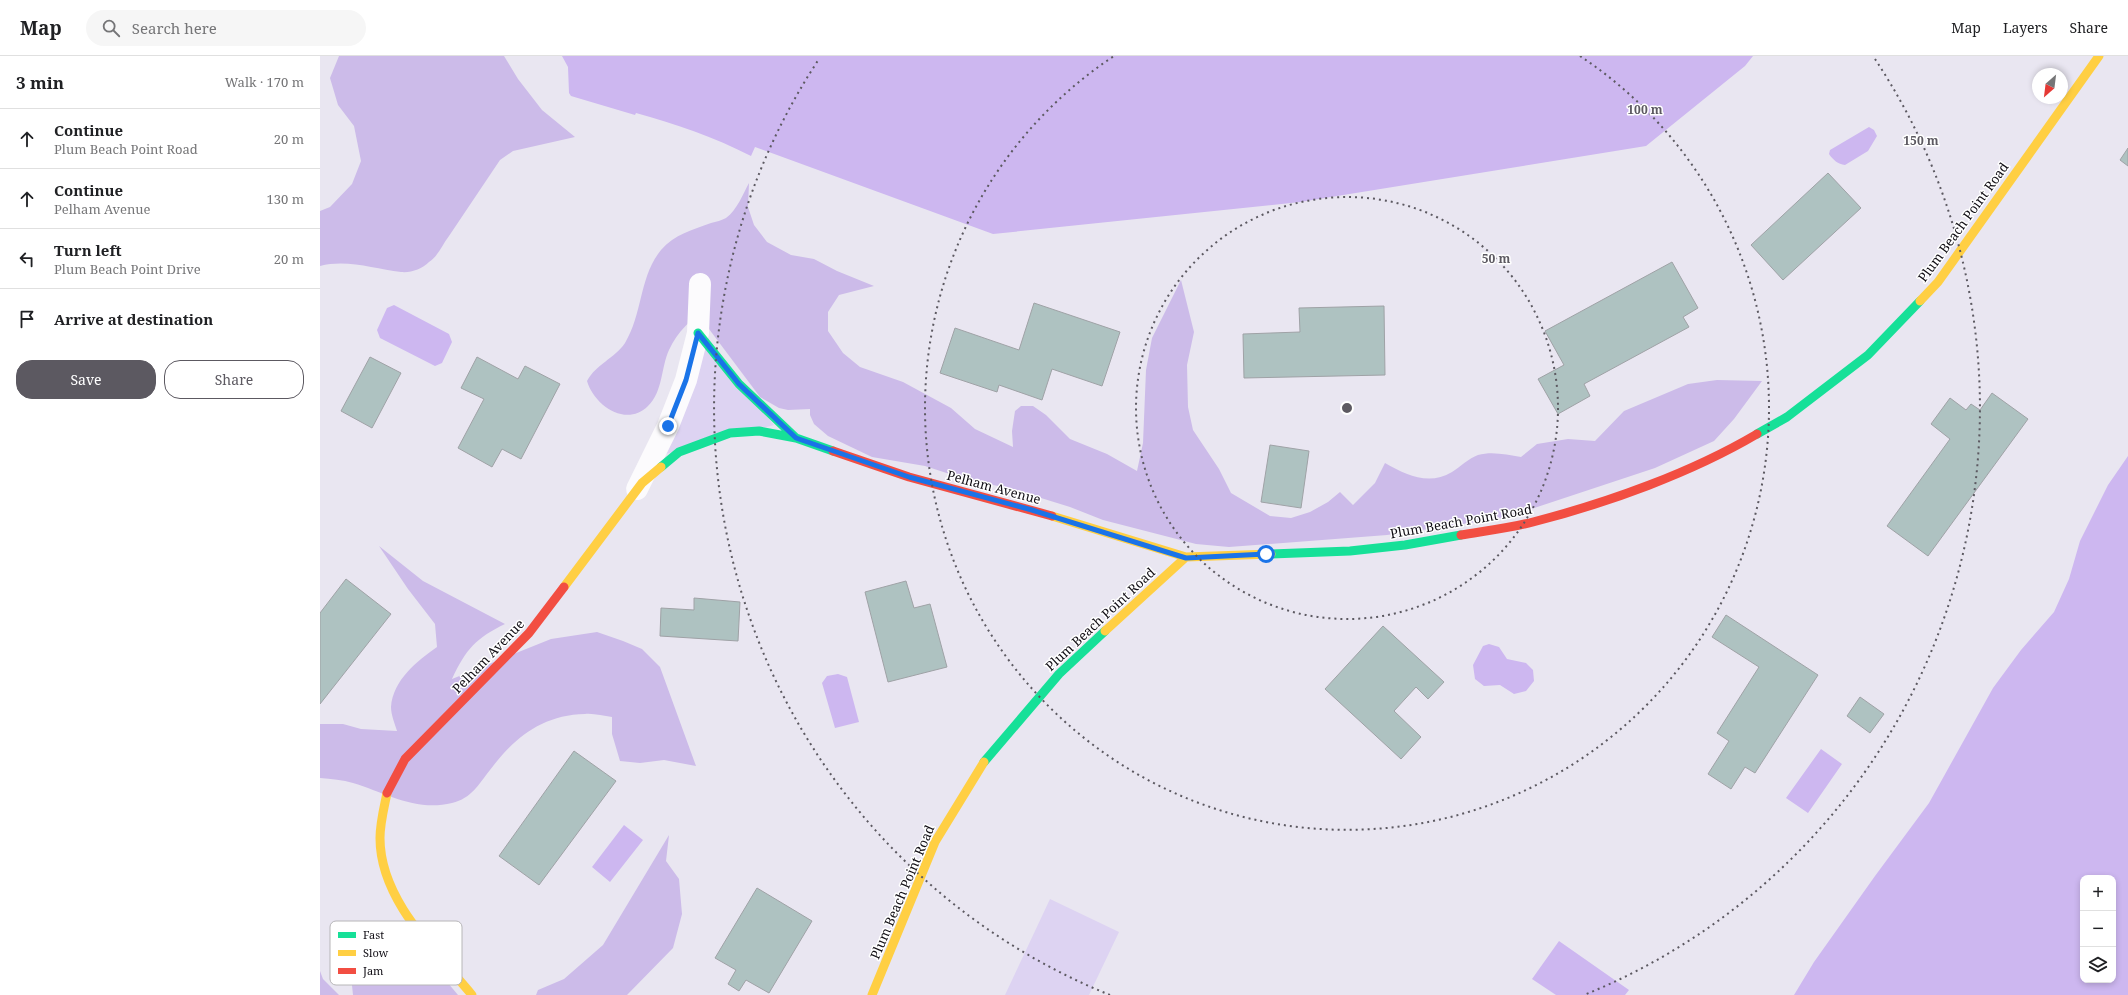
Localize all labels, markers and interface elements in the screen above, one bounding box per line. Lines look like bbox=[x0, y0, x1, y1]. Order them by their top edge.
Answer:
search box bbox=[86, 10, 366, 46]
text: Map bbox=[20, 15, 62, 41]
icon: search bbox=[100, 17, 122, 39]
text: Search here bbox=[132, 18, 217, 38]
text: Map bbox=[1951, 18, 1981, 37]
text: Layers bbox=[2003, 18, 2048, 37]
text: Share bbox=[2070, 18, 2108, 37]
north arrow bbox=[2032, 68, 2068, 104]
text: 3 min bbox=[16, 71, 64, 94]
text: Walk · 170 m bbox=[225, 73, 304, 91]
text: 100 m bbox=[1627, 101, 1663, 118]
text: Continue bbox=[54, 120, 123, 140]
icon: ahead bbox=[16, 128, 38, 150]
text: 20 m bbox=[274, 130, 304, 148]
text: 150 m bbox=[1903, 132, 1939, 149]
text: Plum Beach Point Road bbox=[54, 140, 198, 158]
street label: Plum Beach Point Road bbox=[1913, 159, 2013, 285]
text: Continue bbox=[54, 180, 123, 200]
icon: ahead bbox=[16, 188, 38, 210]
text: 130 m bbox=[267, 190, 304, 208]
text: Pelham Avenue bbox=[54, 200, 151, 218]
text: Turn left bbox=[54, 240, 122, 260]
icon: left bbox=[16, 248, 38, 270]
text: 20 m bbox=[274, 250, 304, 268]
text: 50 m bbox=[1482, 250, 1510, 267]
text: Plum Beach Point Drive bbox=[54, 260, 201, 278]
icon: arrive bbox=[16, 308, 38, 330]
text: Arrive at destination bbox=[54, 309, 213, 329]
button: Save bbox=[16, 360, 156, 399]
button: Share bbox=[164, 360, 304, 399]
centre of rings bbox=[1340, 401, 1354, 415]
route end bbox=[659, 417, 677, 435]
street label: Pelham Avenue bbox=[945, 466, 1043, 508]
street label: Plum Beach Point Road bbox=[1389, 500, 1533, 542]
route start bbox=[1257, 545, 1275, 563]
street label: Plum Beach Point Road bbox=[1041, 563, 1159, 675]
street label: Pelham Avenue bbox=[448, 615, 528, 697]
street label: Plum Beach Point Road bbox=[866, 822, 938, 962]
map controls bbox=[2080, 875, 2116, 983]
button: + bbox=[2080, 875, 2116, 911]
button: − bbox=[2080, 911, 2116, 947]
legend bbox=[330, 921, 462, 985]
text: Fast bbox=[363, 927, 384, 942]
text: Slow bbox=[363, 945, 389, 960]
button: layers bbox=[2080, 947, 2116, 983]
text: Jam bbox=[362, 963, 384, 978]

